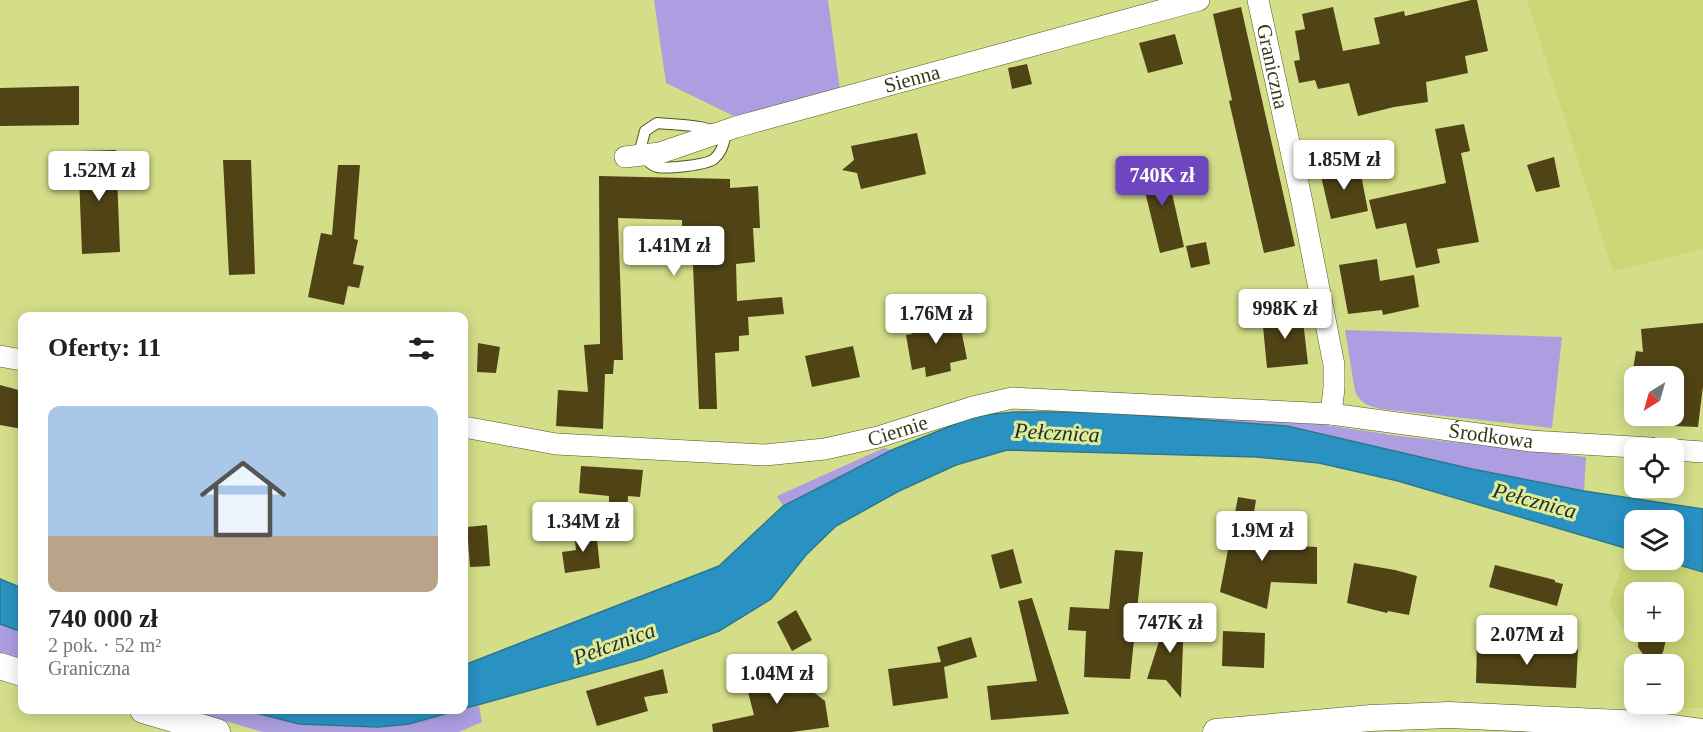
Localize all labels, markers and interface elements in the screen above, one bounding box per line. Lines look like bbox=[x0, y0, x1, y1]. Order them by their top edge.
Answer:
street label: Graniczna bbox=[1252, 22, 1294, 112]
street label: Sienna bbox=[881, 59, 943, 98]
pin: 1.85M zł bbox=[1282, 140, 1406, 191]
text: 1.85M zł bbox=[1307, 148, 1381, 170]
pin: 1.52M zł bbox=[37, 151, 161, 202]
pin: 740K zł bbox=[1107, 156, 1217, 207]
text: 1.52M zł bbox=[62, 159, 136, 181]
text: 740K zł bbox=[1130, 164, 1195, 186]
pin: 1.41M zł bbox=[612, 226, 736, 277]
text: 1.41M zł bbox=[637, 234, 711, 256]
pin: 998K zł bbox=[1230, 289, 1340, 340]
pin: 1.76M zł bbox=[874, 294, 998, 345]
text: 998K zł bbox=[1253, 297, 1318, 319]
text: 1.76M zł bbox=[899, 302, 973, 324]
icon: filters bbox=[405, 332, 438, 365]
text: Oferty: 11 bbox=[48, 333, 161, 362]
north arrow bbox=[1624, 366, 1684, 426]
map controls bbox=[1624, 366, 1684, 714]
street label: Ciernie bbox=[865, 410, 931, 451]
water label: Pełcznica bbox=[1013, 418, 1100, 447]
street label: Środkowa bbox=[1447, 418, 1535, 453]
button: locate bbox=[1624, 438, 1684, 498]
icon: home bbox=[189, 445, 297, 553]
water label: Pełcznica bbox=[1489, 477, 1579, 524]
pin: 1.34M zł bbox=[521, 502, 645, 553]
text: 1.34M zł bbox=[546, 510, 620, 532]
button: layers bbox=[1624, 510, 1684, 570]
pin: 1.9M zł bbox=[1207, 511, 1317, 562]
text: 1.9M zł bbox=[1230, 519, 1294, 541]
button: + bbox=[1624, 582, 1684, 642]
pin: 747K zł bbox=[1115, 603, 1225, 654]
text: 740 000 zł bbox=[48, 604, 158, 633]
text: 747K zł bbox=[1138, 611, 1203, 633]
pin: 2.07M zł bbox=[1465, 615, 1589, 666]
water label: Pełcznica bbox=[569, 617, 659, 670]
text: 2.07M zł bbox=[1490, 623, 1564, 645]
text: 2 pok. · 52 m² bbox=[48, 634, 161, 656]
pin: 1.04M zł bbox=[715, 654, 839, 705]
button: − bbox=[1624, 654, 1684, 714]
text: Graniczna bbox=[48, 657, 130, 679]
text: 1.04M zł bbox=[740, 662, 814, 684]

